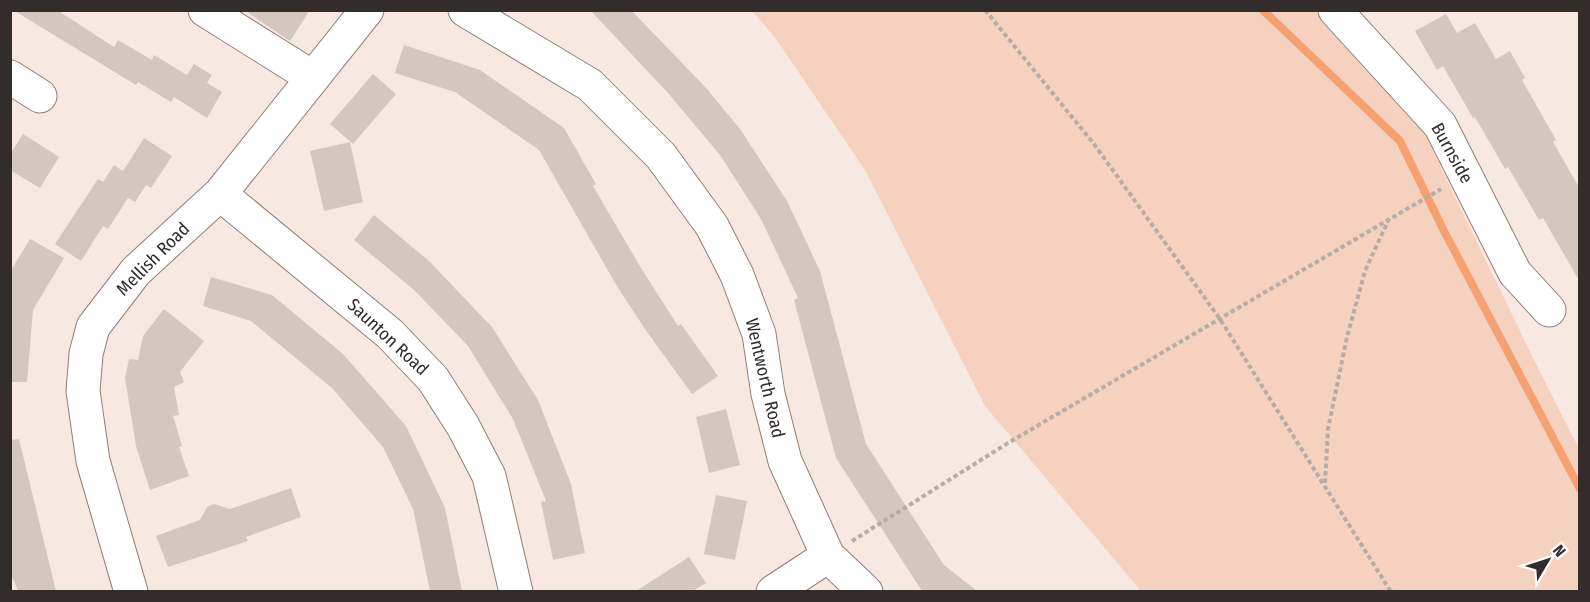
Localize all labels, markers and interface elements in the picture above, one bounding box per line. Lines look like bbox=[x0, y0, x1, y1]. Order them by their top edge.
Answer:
street label: Burnside bbox=[1426, 119, 1478, 187]
street label: Mellish Road bbox=[112, 218, 194, 300]
street label: Saunton Road bbox=[343, 294, 433, 380]
street label: Wentworth Road bbox=[741, 316, 789, 440]
north arrow bbox=[1518, 530, 1578, 590]
text: N bbox=[1549, 541, 1570, 561]

